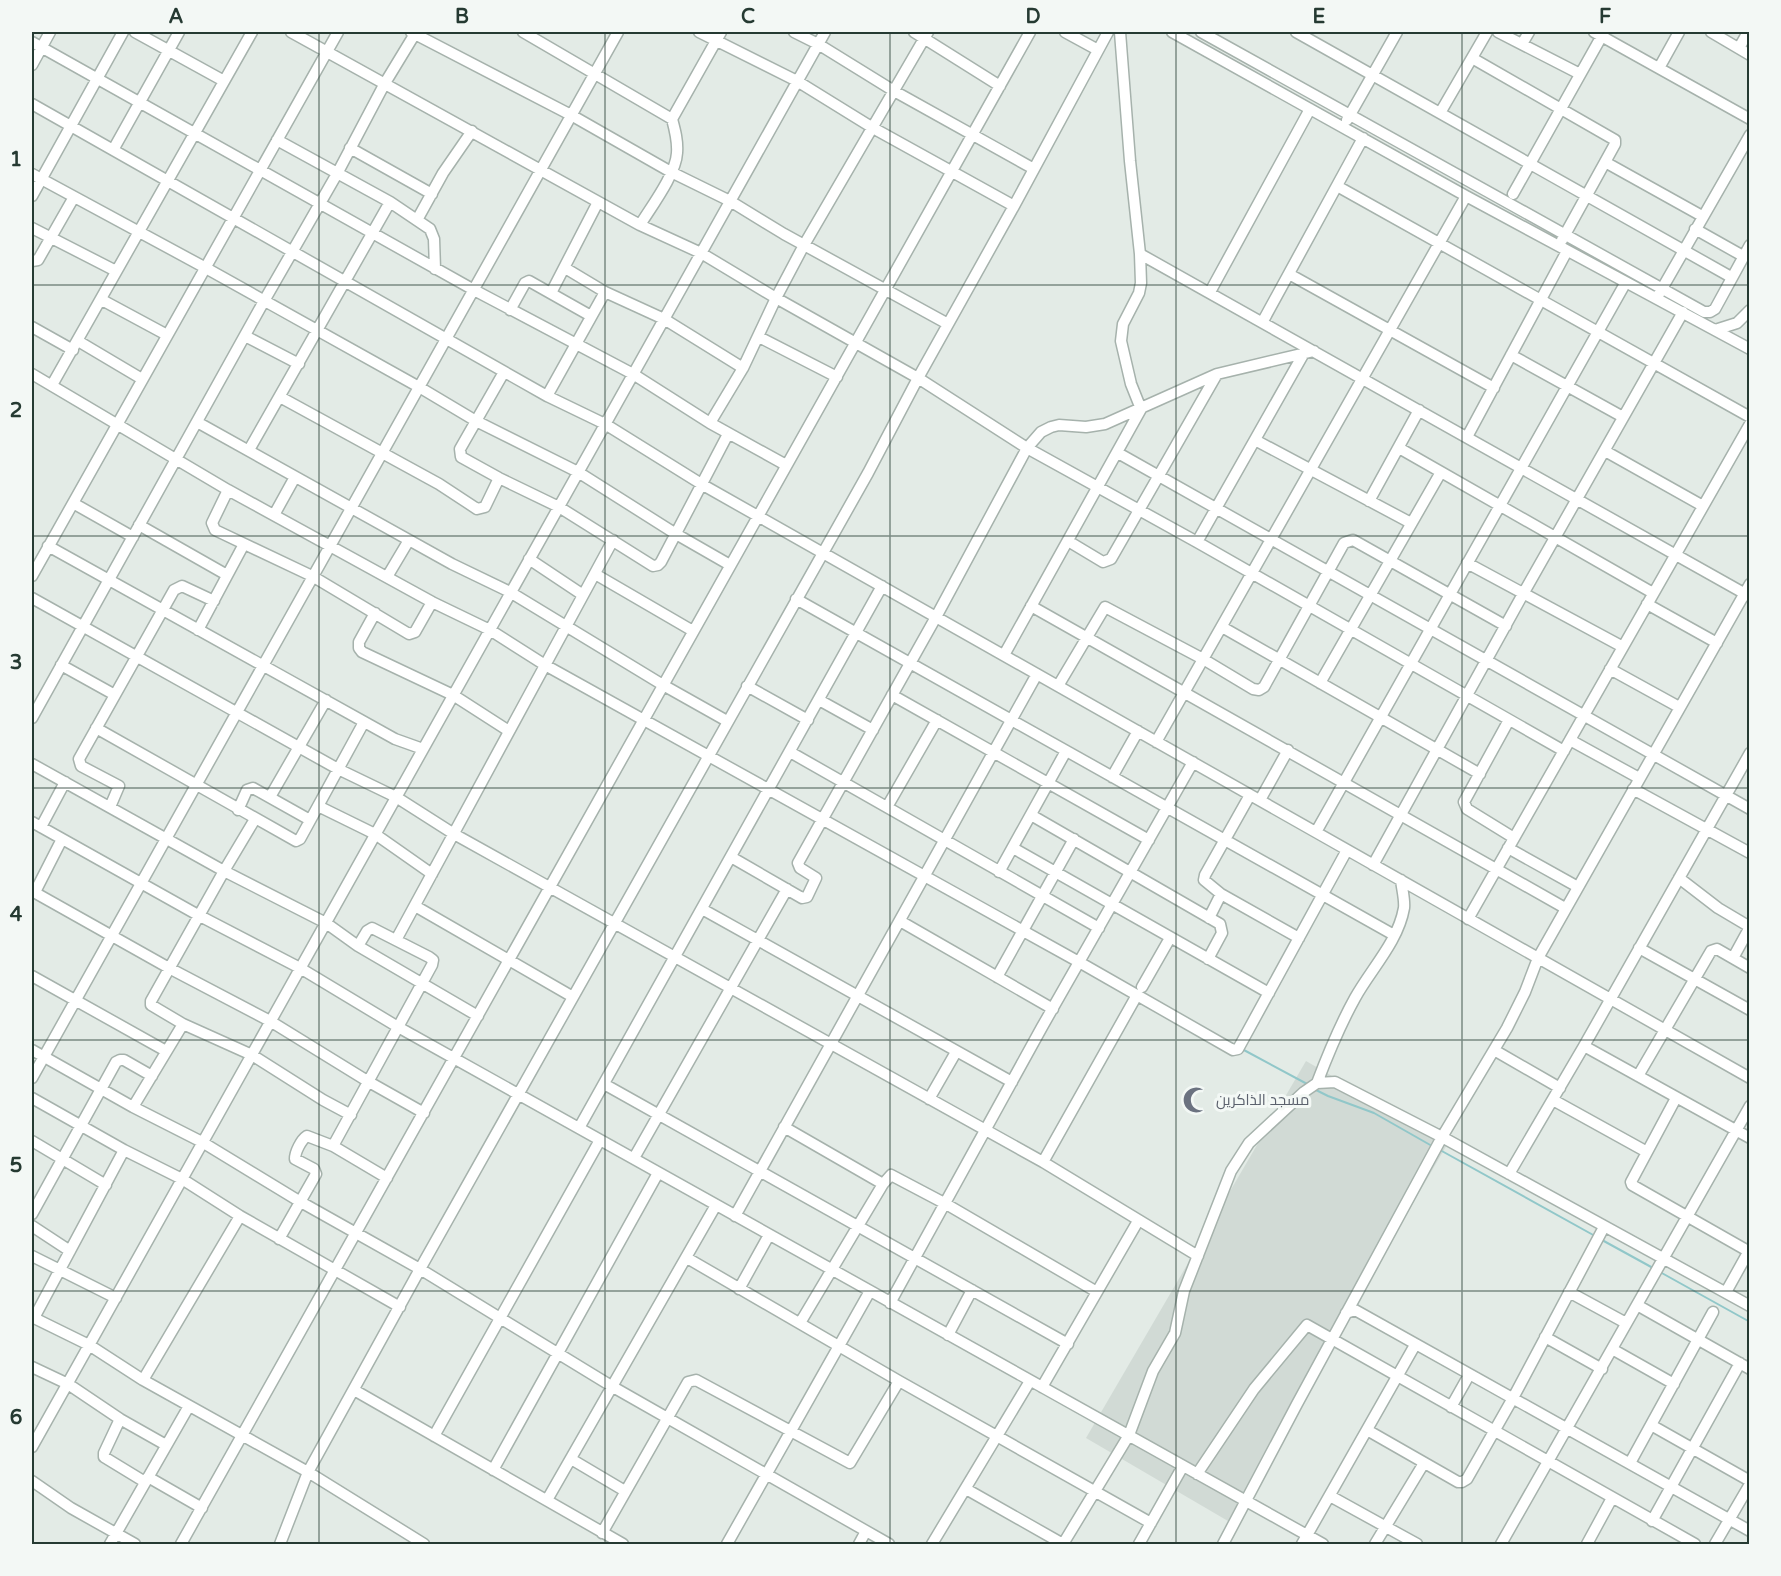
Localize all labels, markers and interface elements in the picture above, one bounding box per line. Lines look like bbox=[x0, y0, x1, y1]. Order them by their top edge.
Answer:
text: A bbox=[169, 5, 184, 29]
text: B bbox=[455, 5, 469, 29]
text: C bbox=[741, 5, 755, 29]
text: D bbox=[1025, 5, 1041, 29]
text: E bbox=[1313, 5, 1326, 29]
text: F bbox=[1599, 5, 1611, 29]
text: 1 bbox=[10, 148, 22, 172]
text: 2 bbox=[10, 399, 22, 423]
text: 3 bbox=[10, 651, 22, 675]
text: 4 bbox=[10, 903, 23, 927]
mosque icon: مسجد الذاكرين bbox=[1181, 1085, 1211, 1115]
place label: مسجد الذاكرين bbox=[1216, 1091, 1309, 1110]
text: 5 bbox=[10, 1154, 22, 1178]
text: 6 bbox=[10, 1406, 22, 1430]

